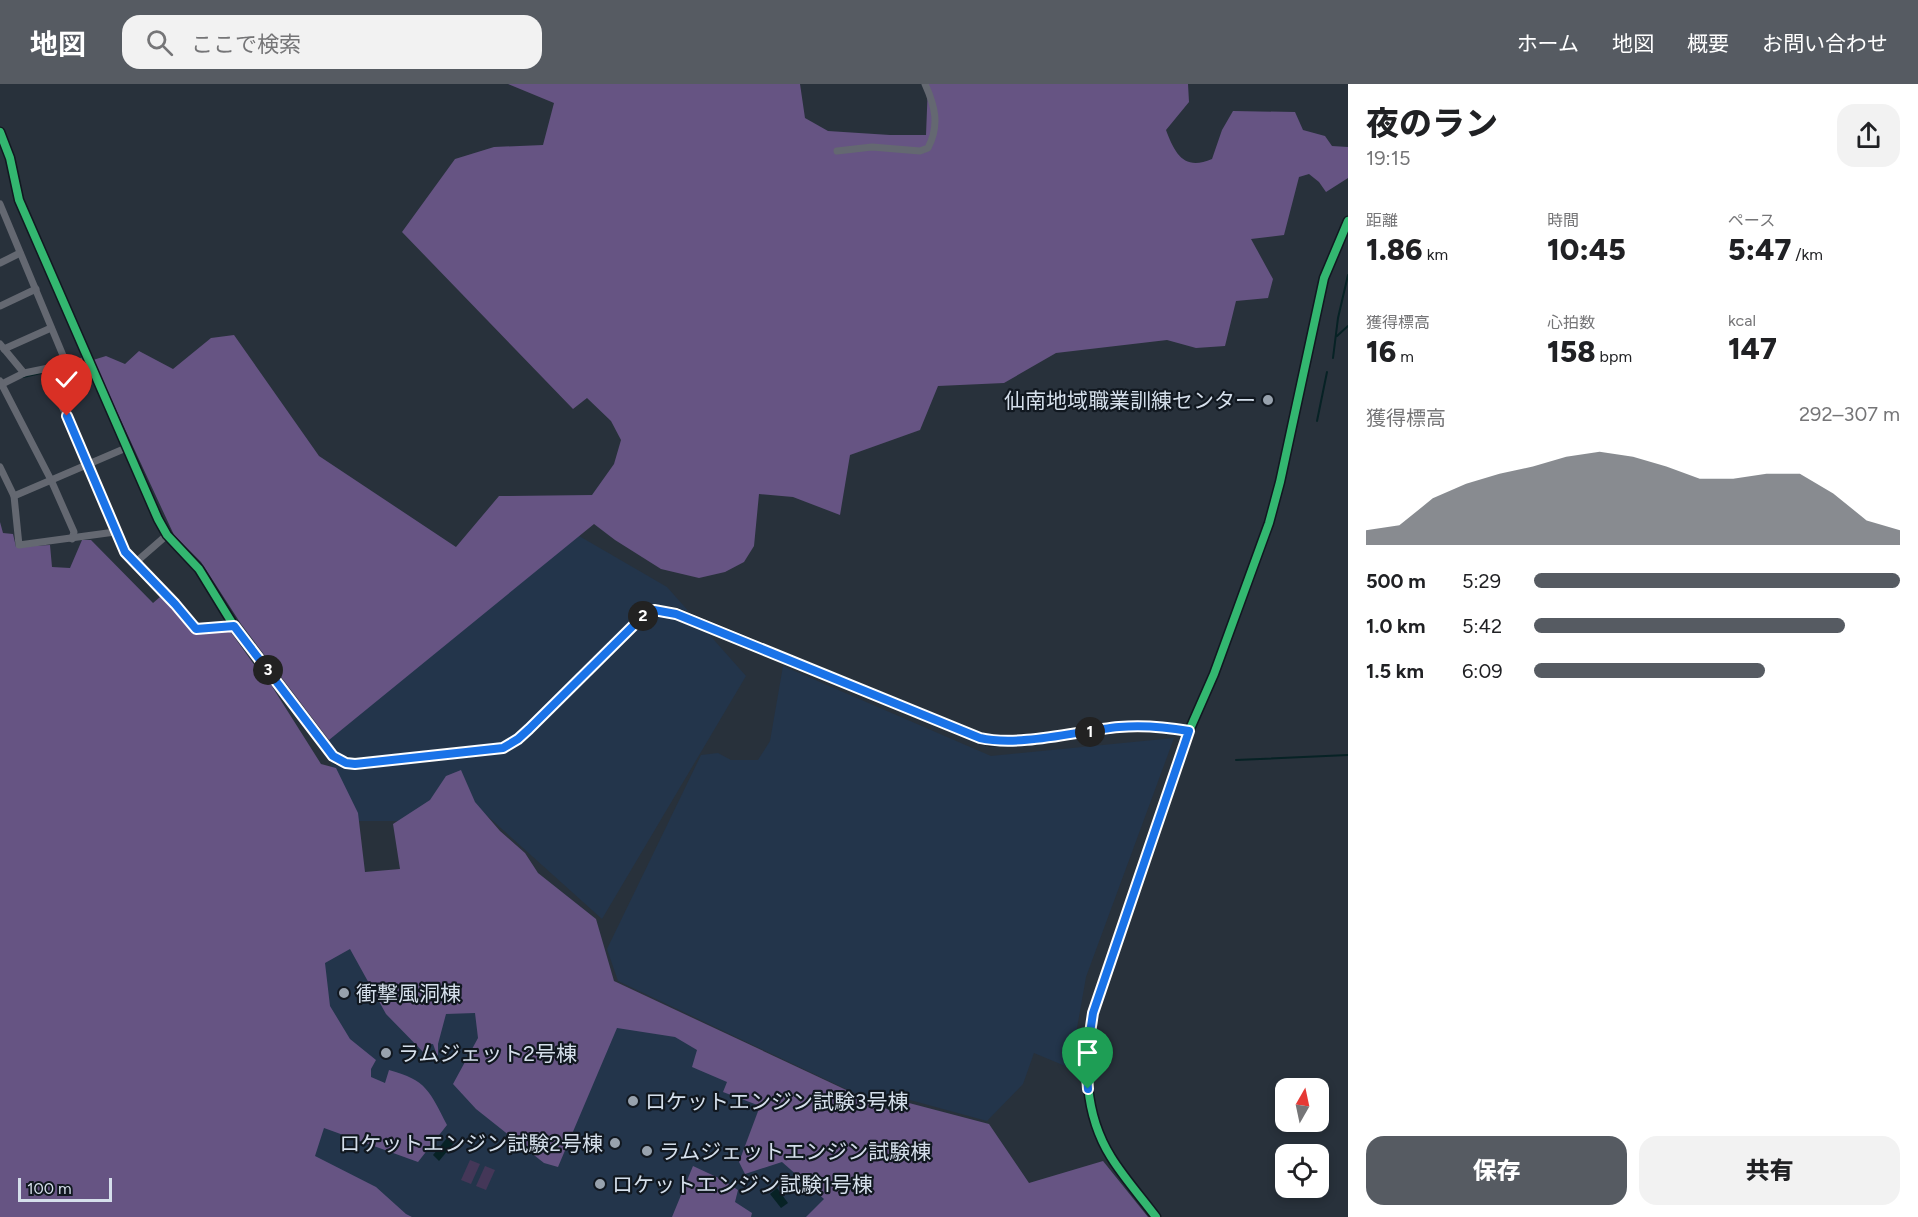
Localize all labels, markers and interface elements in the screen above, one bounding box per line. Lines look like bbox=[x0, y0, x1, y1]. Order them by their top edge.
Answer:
search box bbox=[122, 15, 542, 69]
icon: search bbox=[143, 26, 176, 59]
text: 地図 bbox=[30, 27, 86, 61]
text: ここで検索 bbox=[191, 31, 301, 58]
text: ホーム bbox=[1517, 31, 1579, 56]
text: 地図 bbox=[1612, 31, 1654, 56]
text: 概要 bbox=[1687, 31, 1729, 56]
text: お問い合わせ bbox=[1762, 31, 1888, 56]
text: 夜のラン bbox=[1366, 104, 1498, 143]
button: share bbox=[1837, 104, 1900, 167]
text: 19:15 bbox=[1366, 146, 1410, 170]
text: 距離 bbox=[1366, 211, 1398, 230]
text: 時間 bbox=[1547, 211, 1579, 230]
text: ペース bbox=[1728, 211, 1775, 230]
text: 1.86 bbox=[1366, 231, 1423, 268]
text: 10:45 bbox=[1547, 231, 1626, 268]
text: 5:47 bbox=[1728, 231, 1791, 268]
text: km bbox=[1423, 245, 1448, 264]
text: /km bbox=[1791, 245, 1823, 264]
text: kcal bbox=[1728, 311, 1756, 330]
text: 獲得標高 bbox=[1366, 313, 1430, 332]
text: 心拍数 bbox=[1547, 313, 1595, 332]
text: 147 bbox=[1728, 330, 1777, 367]
text: 16 bbox=[1366, 333, 1396, 370]
text: 158 bbox=[1547, 333, 1596, 370]
text: m bbox=[1396, 347, 1414, 366]
text: bpm bbox=[1596, 347, 1632, 366]
pin bbox=[41, 354, 92, 416]
icon: check bbox=[50, 363, 83, 396]
place label: 仙南地域職業訓練センター bbox=[1004, 388, 1256, 413]
marker: 仙南地域職業訓練センター bbox=[1261, 393, 1275, 407]
text: 292–307 m bbox=[1799, 402, 1900, 426]
text: 獲得標高 bbox=[1366, 406, 1446, 430]
text: 500 m bbox=[1366, 569, 1426, 593]
text: 5:29 bbox=[1462, 569, 1501, 593]
pin: 2 bbox=[628, 601, 658, 631]
text: 2 bbox=[638, 606, 648, 625]
text: 1.0 km bbox=[1366, 614, 1425, 638]
text: 5:42 bbox=[1462, 614, 1502, 638]
pin: 3 bbox=[253, 655, 283, 685]
text: 1.5 km bbox=[1366, 659, 1424, 683]
text: 6:09 bbox=[1462, 659, 1503, 683]
text: 3 bbox=[264, 660, 272, 679]
pin: 1 bbox=[1075, 717, 1105, 747]
text: 1 bbox=[1087, 722, 1093, 741]
place label: 衝撃風洞棟 bbox=[356, 981, 461, 1006]
marker: 衝撃風洞棟 bbox=[337, 986, 351, 1000]
pin bbox=[1062, 1027, 1113, 1089]
icon: arrive bbox=[1071, 1036, 1104, 1069]
place label: ラムジェット2号棟 bbox=[398, 1041, 577, 1066]
marker: ラムジェット2号棟 bbox=[379, 1046, 393, 1060]
north arrow bbox=[1275, 1078, 1329, 1132]
map controls bbox=[1275, 1078, 1329, 1198]
place label: ロケットエンジン試験3号棟 bbox=[645, 1089, 908, 1114]
marker: ロケットエンジン試験3号棟 bbox=[626, 1094, 640, 1108]
place label: ロケットエンジン試験2号棟 bbox=[339, 1131, 603, 1156]
marker: ロケットエンジン試験2号棟 bbox=[608, 1136, 622, 1150]
button: 保存 bbox=[1366, 1136, 1627, 1205]
button: 共有 bbox=[1639, 1136, 1900, 1205]
place label: ラムジェットエンジン試験棟 bbox=[659, 1139, 931, 1164]
marker: ラムジェットエンジン試験棟 bbox=[640, 1144, 654, 1158]
button: locate bbox=[1275, 1144, 1329, 1198]
place label: ロケットエンジン試験1号棟 bbox=[612, 1172, 873, 1197]
scale bar bbox=[18, 1175, 112, 1202]
marker: ロケットエンジン試験1号棟 bbox=[593, 1177, 607, 1191]
text: 100 m bbox=[27, 1179, 72, 1198]

